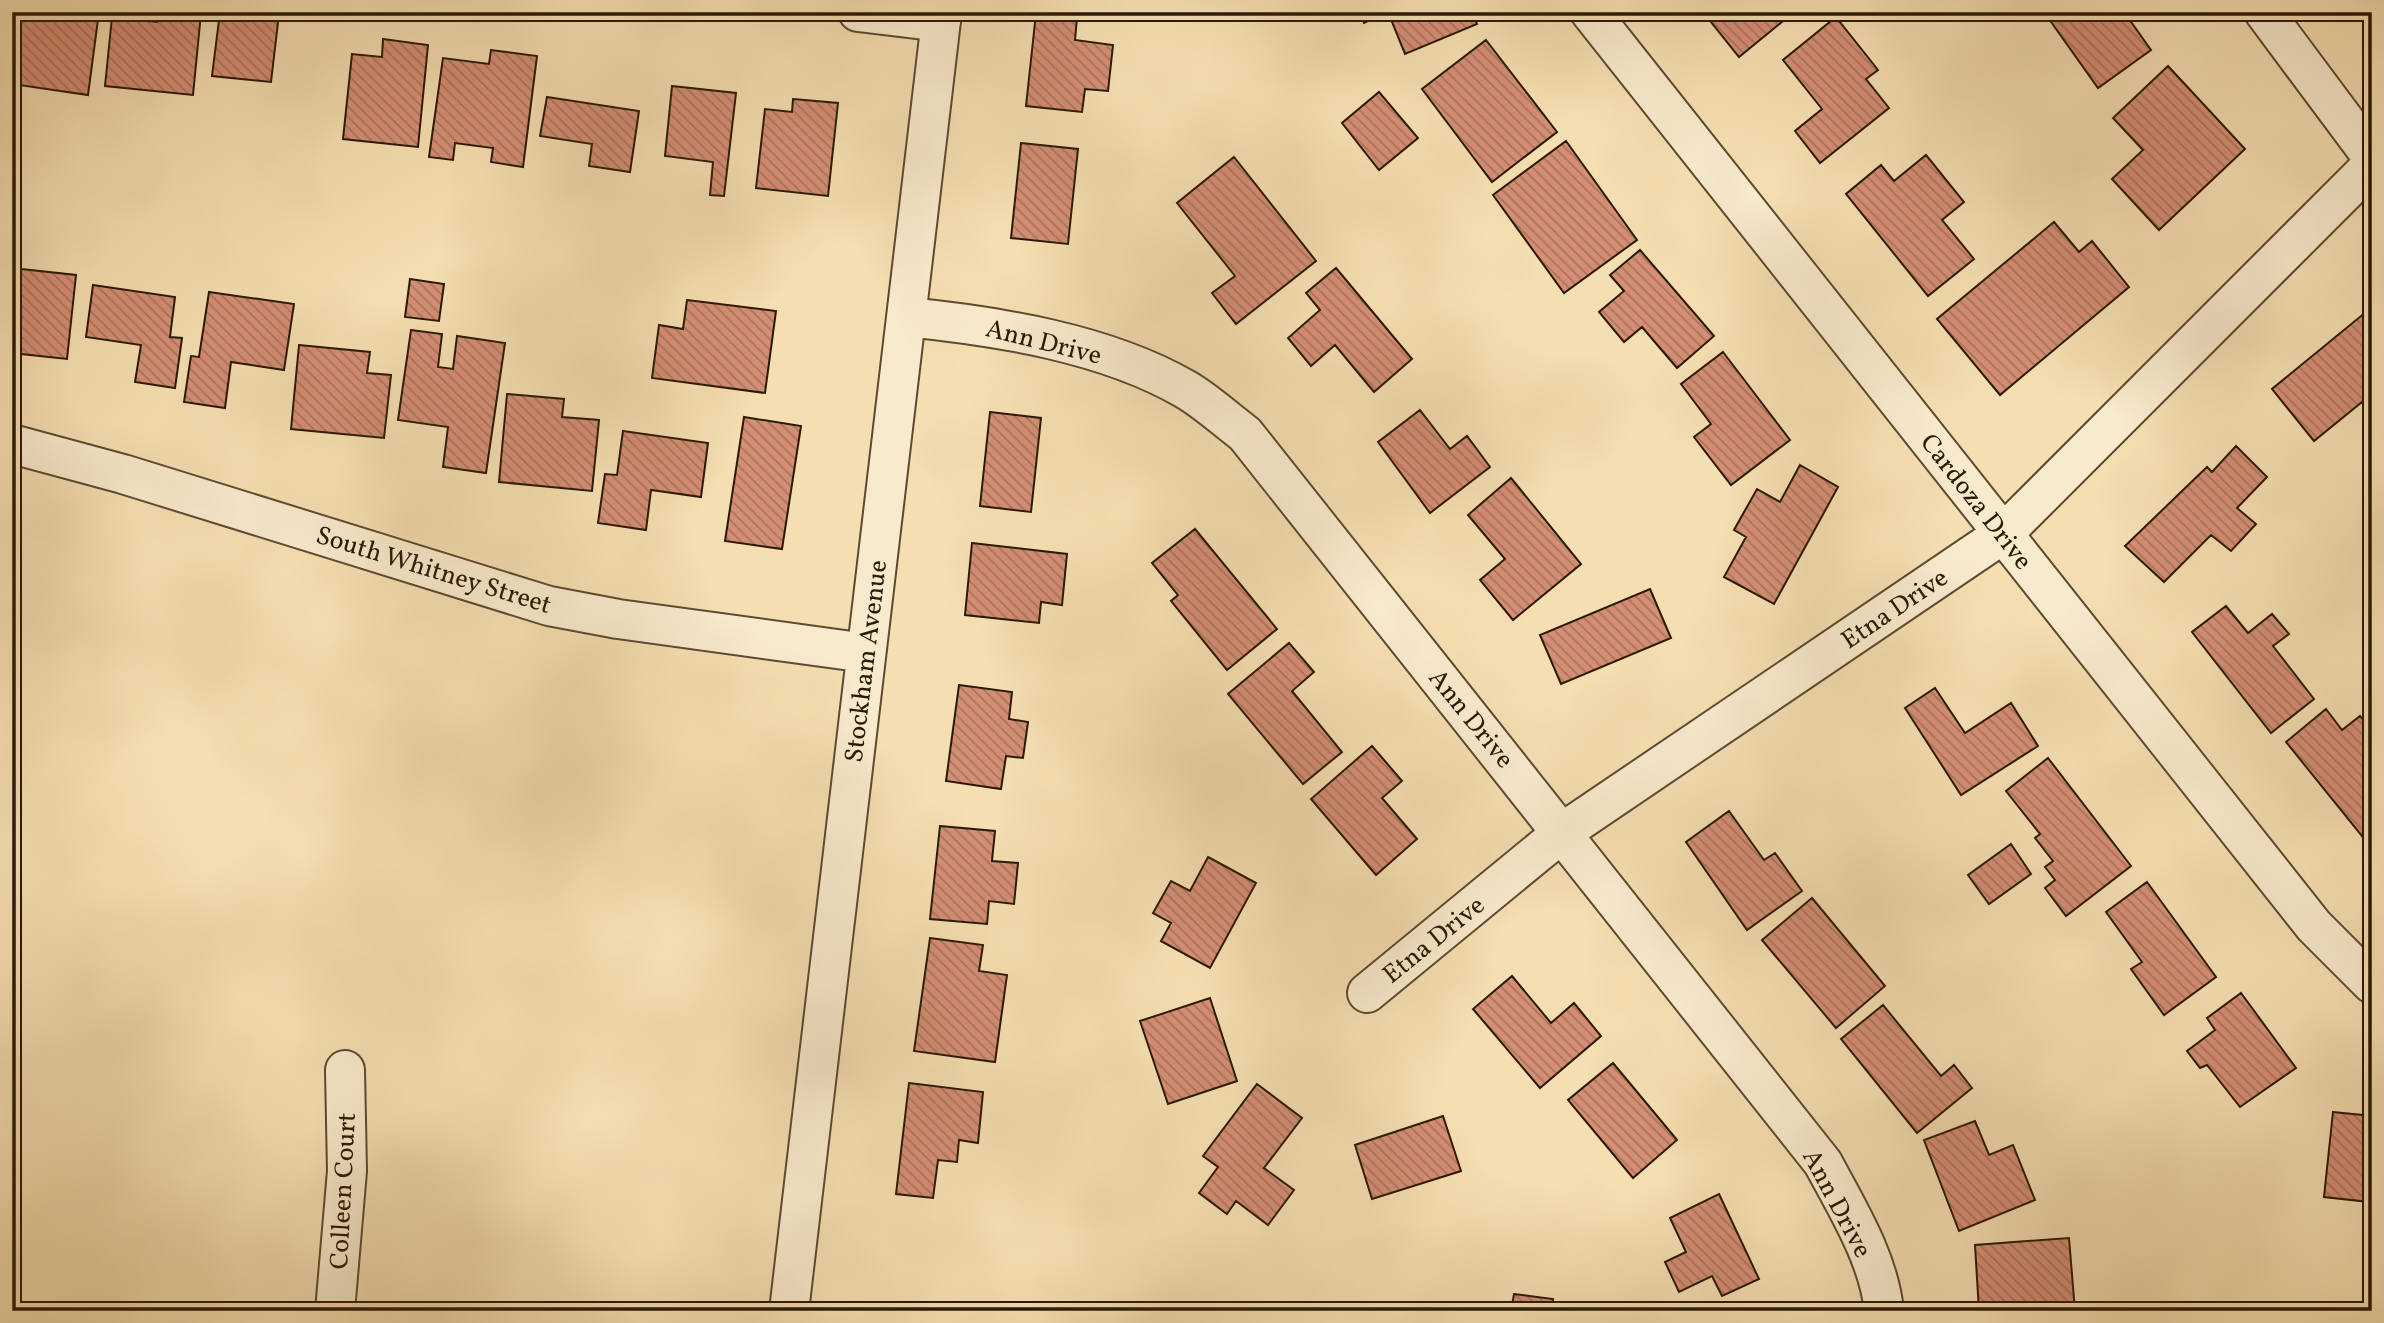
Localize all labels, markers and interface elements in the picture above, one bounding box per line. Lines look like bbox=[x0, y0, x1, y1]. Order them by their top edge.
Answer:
street label: Ann Drive bbox=[982, 311, 1105, 375]
street label: Cardoza Drive bbox=[1911, 427, 2040, 578]
street label: South Whitney Street bbox=[311, 518, 556, 624]
street label: Stockham Avenue bbox=[837, 558, 897, 765]
street label: Etna Drive bbox=[1835, 561, 1956, 659]
street label: Ann Drive bbox=[1419, 662, 1522, 776]
street label: Etna Drive bbox=[1376, 888, 1493, 993]
street label: Colleen Court bbox=[322, 1112, 366, 1270]
street label: Ann Drive bbox=[1793, 1143, 1880, 1265]

